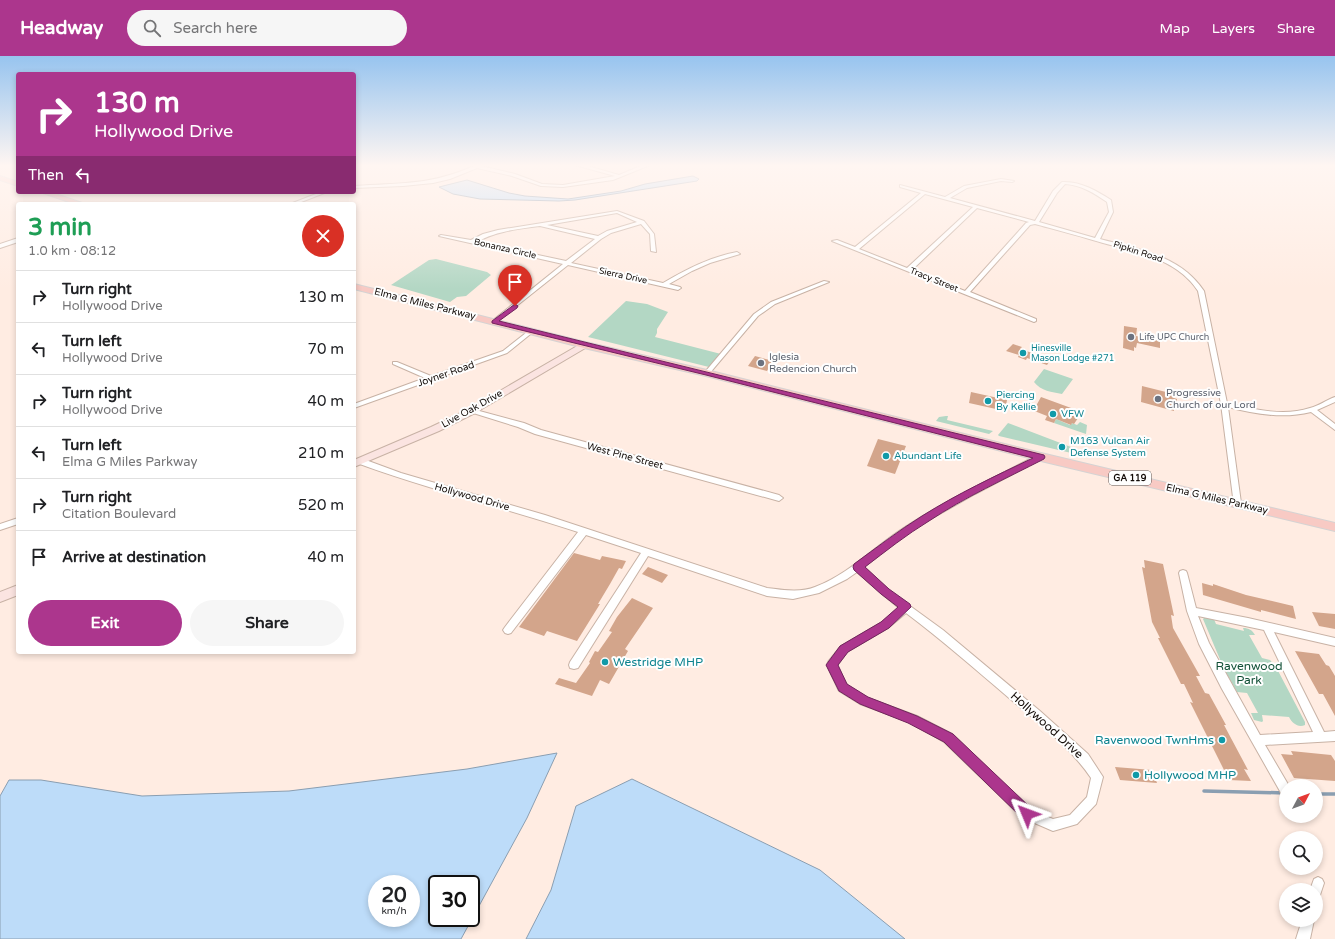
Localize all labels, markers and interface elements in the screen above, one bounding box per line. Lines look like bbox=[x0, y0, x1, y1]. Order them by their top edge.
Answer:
search box bbox=[127, 10, 407, 46]
text: Headway bbox=[20, 17, 103, 39]
icon: search bbox=[141, 17, 163, 39]
text: Search here bbox=[173, 19, 258, 37]
text: Map bbox=[1160, 20, 1190, 37]
text: Layers bbox=[1212, 20, 1255, 37]
text: Share bbox=[1277, 20, 1315, 37]
text: 130 m bbox=[94, 86, 180, 120]
icon: right bbox=[28, 88, 80, 140]
text: Hollywood Drive bbox=[94, 120, 233, 142]
icon: left bbox=[72, 164, 94, 186]
text: Then bbox=[28, 166, 64, 184]
text: 3 min bbox=[28, 213, 92, 242]
button: close bbox=[302, 215, 344, 257]
street label: Bonanza Circle bbox=[473, 236, 537, 262]
street label: Pipkin Road bbox=[1112, 239, 1164, 265]
text: 1.0 km · 08:12 bbox=[28, 243, 116, 259]
pin bbox=[498, 265, 532, 306]
street label: Sierra Drive bbox=[598, 265, 648, 287]
street label: Tracy Street bbox=[908, 265, 960, 295]
icon: arrive bbox=[504, 271, 526, 293]
text: Turn right bbox=[62, 280, 132, 298]
icon: right bbox=[28, 286, 50, 308]
street label: Elma G Miles Parkway bbox=[373, 286, 478, 323]
text: 130 m bbox=[298, 288, 344, 306]
text: Hollywood Drive bbox=[62, 298, 163, 314]
text: Turn left bbox=[62, 332, 122, 350]
marker: Life UPC Church bbox=[1126, 332, 1136, 342]
place label: Life UPC Church bbox=[1139, 332, 1209, 343]
icon: left bbox=[28, 338, 50, 360]
text: 70 m bbox=[307, 340, 344, 358]
place label: Hinesville Mason Lodge #271 bbox=[1031, 343, 1114, 364]
marker: Hinesville Mason Lodge #271 bbox=[1018, 348, 1028, 358]
text: Hollywood Drive bbox=[62, 350, 163, 366]
place label: Iglesia Redencion Church bbox=[769, 351, 857, 375]
marker: Iglesia Redencion Church bbox=[756, 358, 766, 368]
street label: Joyner Road bbox=[416, 359, 476, 389]
text: Turn right bbox=[62, 384, 132, 402]
street label: Live Oak Drive bbox=[439, 387, 505, 431]
place label: Progressive Church of our Lord bbox=[1166, 387, 1256, 411]
place label: Piercing By Kellie bbox=[996, 389, 1037, 413]
icon: right bbox=[28, 390, 50, 412]
text: 40 m bbox=[307, 392, 344, 410]
marker: Progressive Church of our Lord bbox=[1153, 394, 1163, 404]
marker: Piercing By Kellie bbox=[983, 396, 993, 406]
text: Hollywood Drive bbox=[62, 402, 163, 418]
place label: VFW bbox=[1061, 408, 1084, 420]
marker: VFW bbox=[1048, 409, 1058, 419]
place label: M163 Vulcan Air Defense System bbox=[1070, 435, 1150, 459]
text: Turn left bbox=[62, 436, 122, 454]
street label: West Pine Street bbox=[586, 440, 665, 472]
icon: left bbox=[28, 442, 50, 464]
marker: M163 Vulcan Air Defense System bbox=[1057, 442, 1067, 452]
text: 210 m bbox=[298, 444, 344, 462]
place label: Abundant Life bbox=[894, 450, 962, 462]
marker: Abundant Life bbox=[881, 451, 891, 461]
text: Elma G Miles Parkway bbox=[62, 454, 197, 470]
road number: GA 119 bbox=[1109, 471, 1151, 485]
street label: Hollywood Drive bbox=[433, 481, 511, 514]
street label: Elma G Miles Parkway bbox=[1165, 481, 1270, 517]
text: Turn right bbox=[62, 488, 132, 506]
icon: right bbox=[28, 494, 50, 516]
text: 520 m bbox=[298, 496, 344, 514]
text: Citation Boulevard bbox=[62, 506, 176, 522]
icon: arrive bbox=[28, 546, 50, 568]
text: Arrive at destination bbox=[62, 548, 206, 566]
text: 40 m bbox=[307, 548, 344, 566]
button: Exit bbox=[28, 600, 182, 646]
button: Share bbox=[190, 600, 344, 646]
place label: Westridge MHP bbox=[613, 655, 703, 669]
marker: Westridge MHP bbox=[600, 657, 610, 667]
park label: Ravenwood Park bbox=[1215, 659, 1283, 687]
street label: Hollywood Drive bbox=[1008, 689, 1086, 761]
place label: Ravenwood TwnHms bbox=[1095, 733, 1214, 747]
marker: Ravenwood TwnHms bbox=[1217, 735, 1227, 745]
place label: Hollywood MHP bbox=[1144, 768, 1236, 782]
marker: Hollywood MHP bbox=[1131, 770, 1141, 780]
north arrow bbox=[1279, 779, 1323, 823]
map controls bbox=[1279, 779, 1323, 927]
position arrow bbox=[1006, 793, 1048, 835]
button: search bbox=[1279, 831, 1323, 875]
speed limit sign: 30 bbox=[428, 875, 480, 927]
button: layers bbox=[1279, 883, 1323, 927]
text: 20 bbox=[381, 884, 407, 908]
text: km/h bbox=[381, 905, 407, 917]

